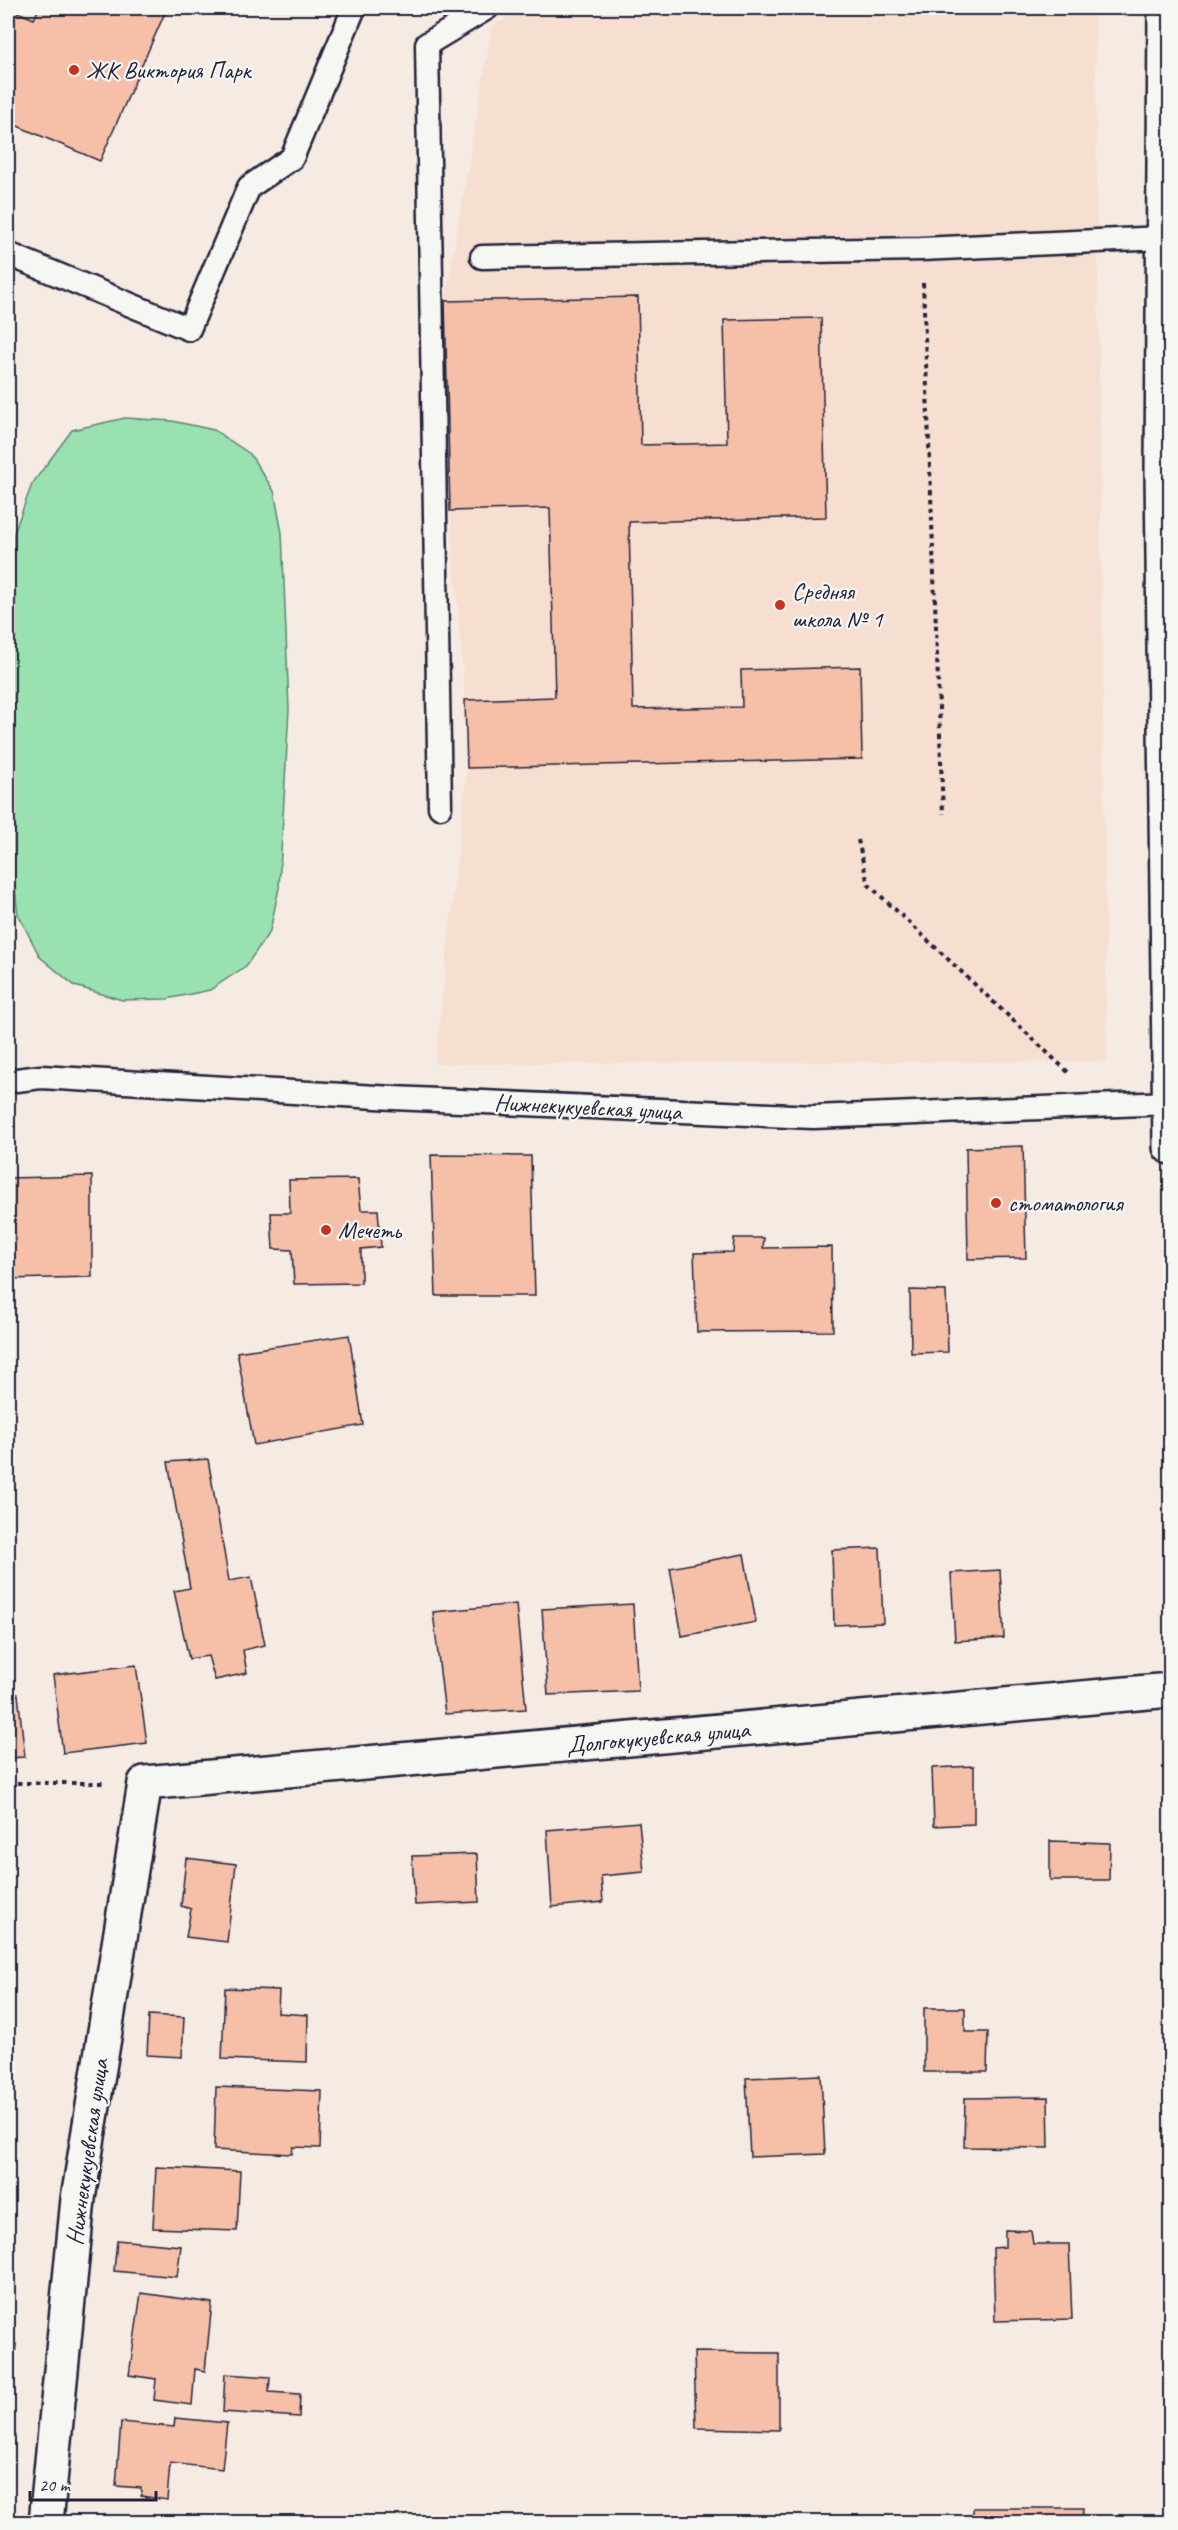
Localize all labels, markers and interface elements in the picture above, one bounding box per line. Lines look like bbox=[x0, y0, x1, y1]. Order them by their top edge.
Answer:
place label: ЖК Виктория Парк bbox=[86, 55, 253, 85]
marker: ЖК Виктория Парк bbox=[67, 63, 81, 77]
place label: Средняя школа № 1 bbox=[792, 576, 884, 634]
marker: Средняя школа № 1 bbox=[773, 598, 787, 612]
street label: Нижнекукуевская улица bbox=[494, 1087, 684, 1127]
place label: стоматология bbox=[1008, 1188, 1124, 1218]
marker: стоматология bbox=[989, 1196, 1003, 1210]
place label: Мечеть bbox=[338, 1215, 402, 1245]
marker: Мечеть bbox=[319, 1223, 333, 1237]
street label: Долгокукуевская улица bbox=[565, 1714, 752, 1760]
street label: Нижнекукуевская улица bbox=[59, 2056, 115, 2247]
scale bar bbox=[30, 2464, 156, 2502]
text: 20 m bbox=[39, 2474, 72, 2496]

